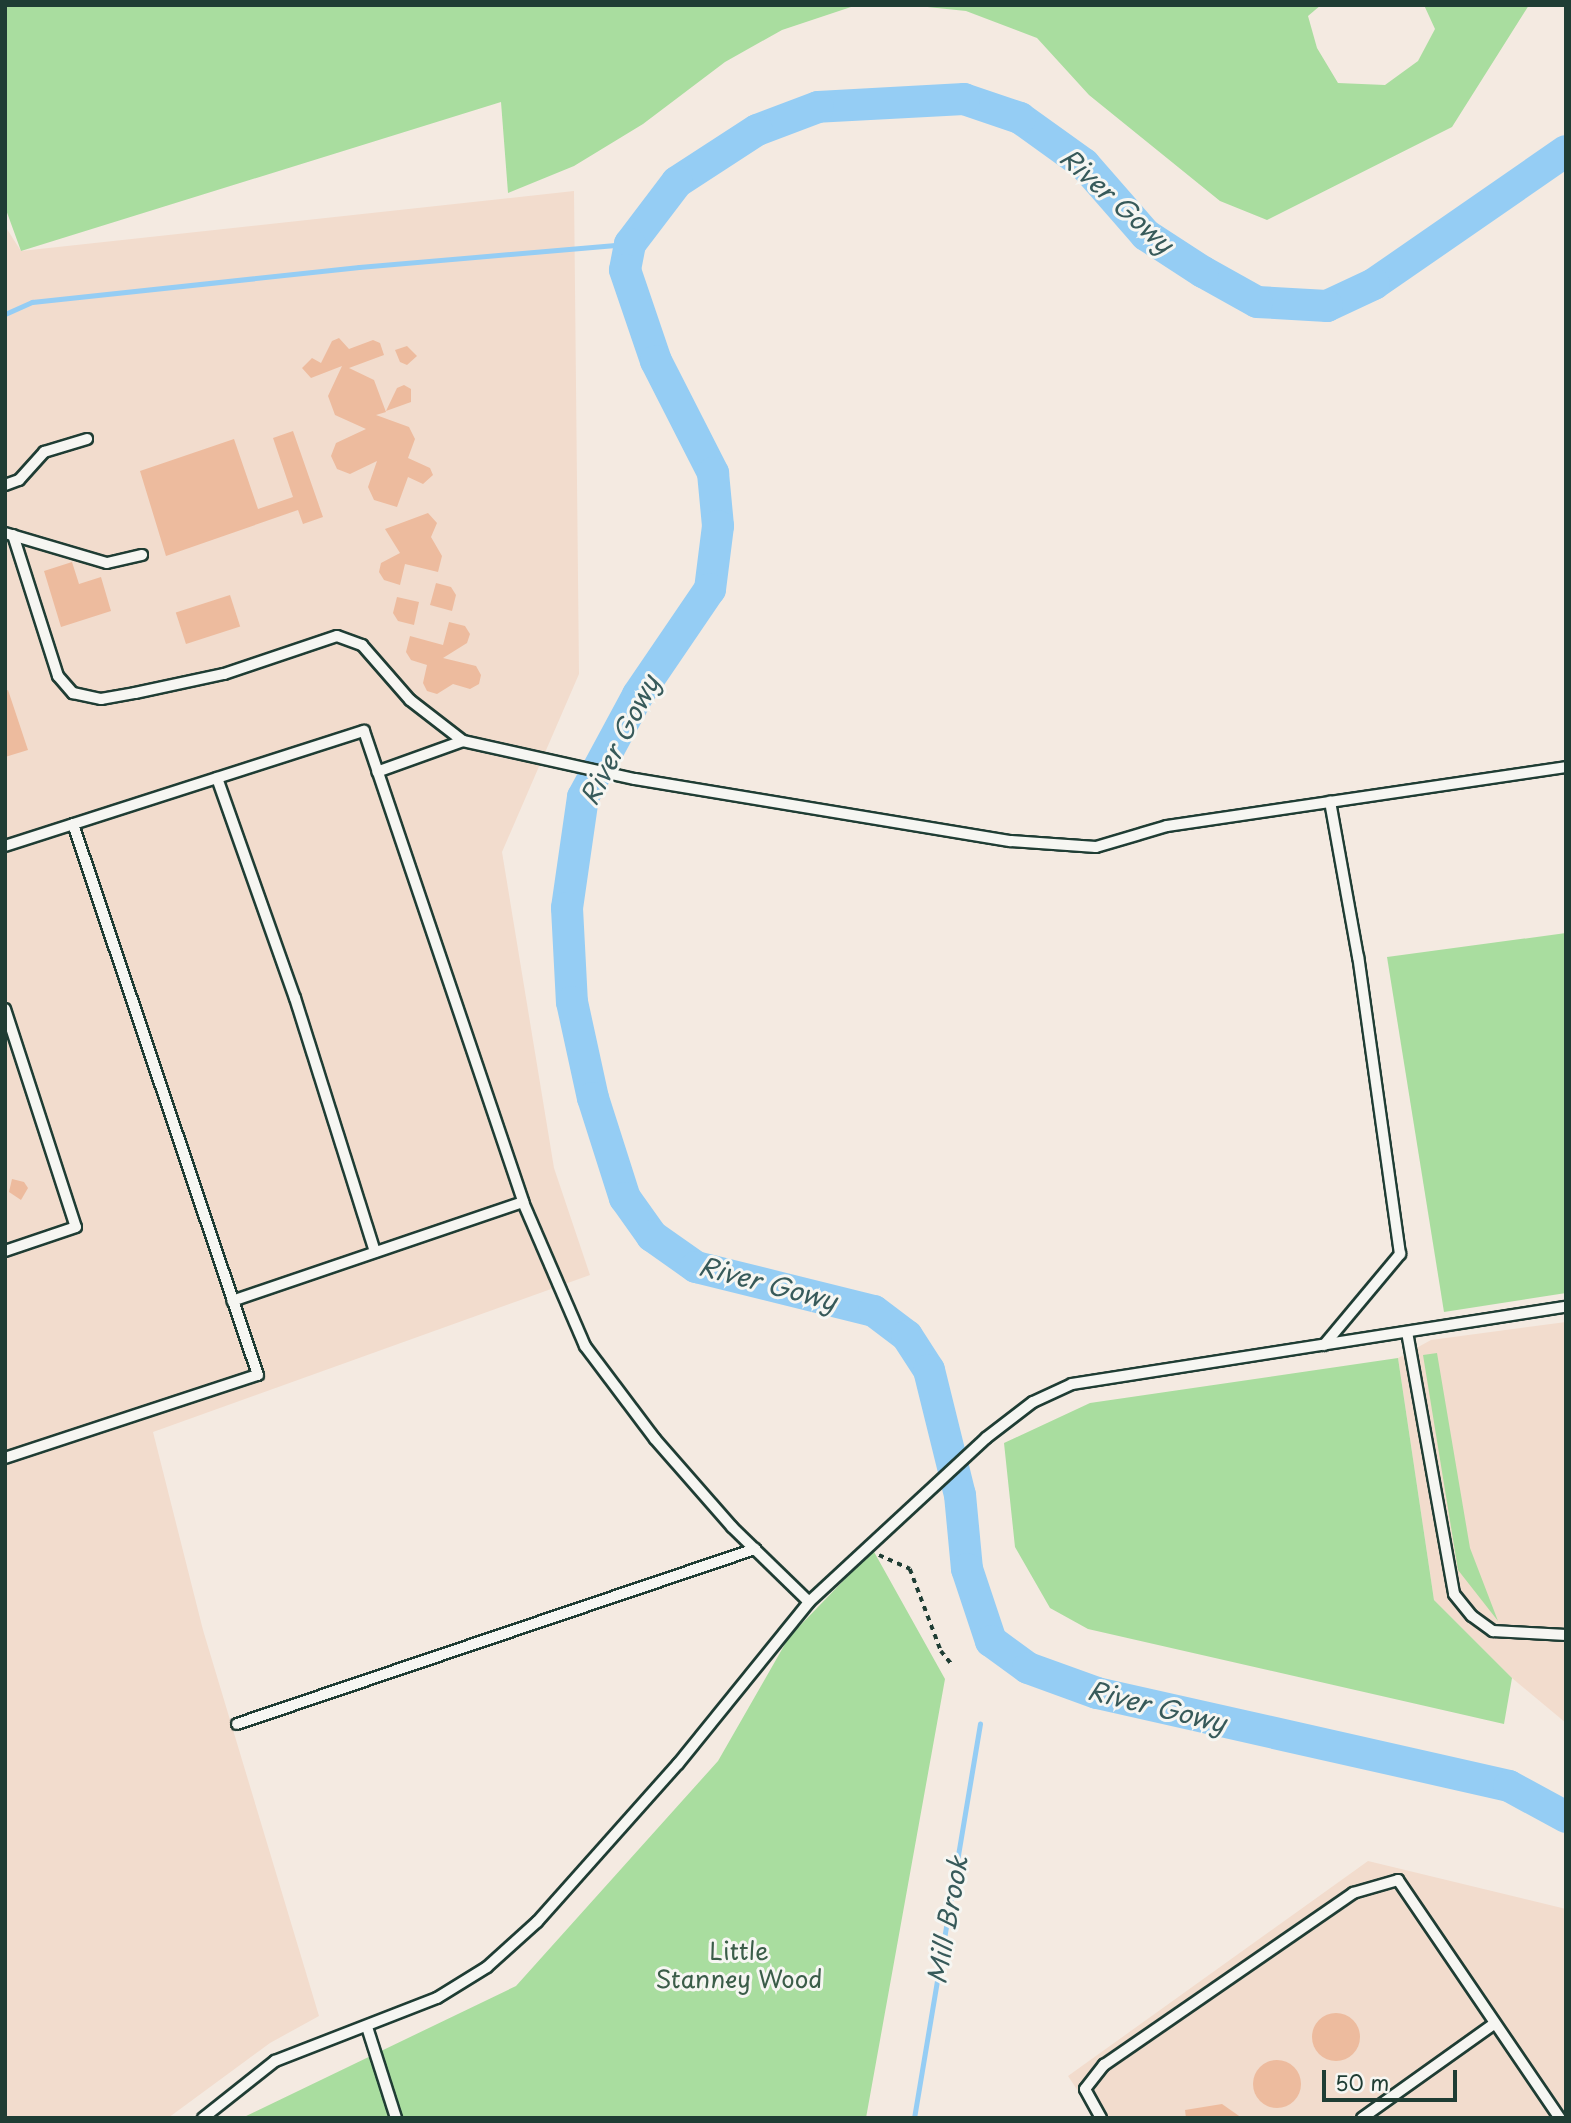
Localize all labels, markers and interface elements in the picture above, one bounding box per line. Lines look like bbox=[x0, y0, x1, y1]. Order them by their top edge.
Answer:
water label: River Gowy bbox=[1054, 141, 1180, 259]
water label: River Gowy bbox=[573, 670, 665, 810]
water label: River Gowy bbox=[695, 1250, 841, 1316]
water label: River Gowy bbox=[1084, 1674, 1230, 1738]
water label: Mill Brook bbox=[920, 1853, 974, 1987]
park label: Little Stanney Wood bbox=[655, 1937, 823, 1993]
scale bar bbox=[1326, 2056, 1461, 2100]
text: 50 m bbox=[1335, 2066, 1389, 2098]

